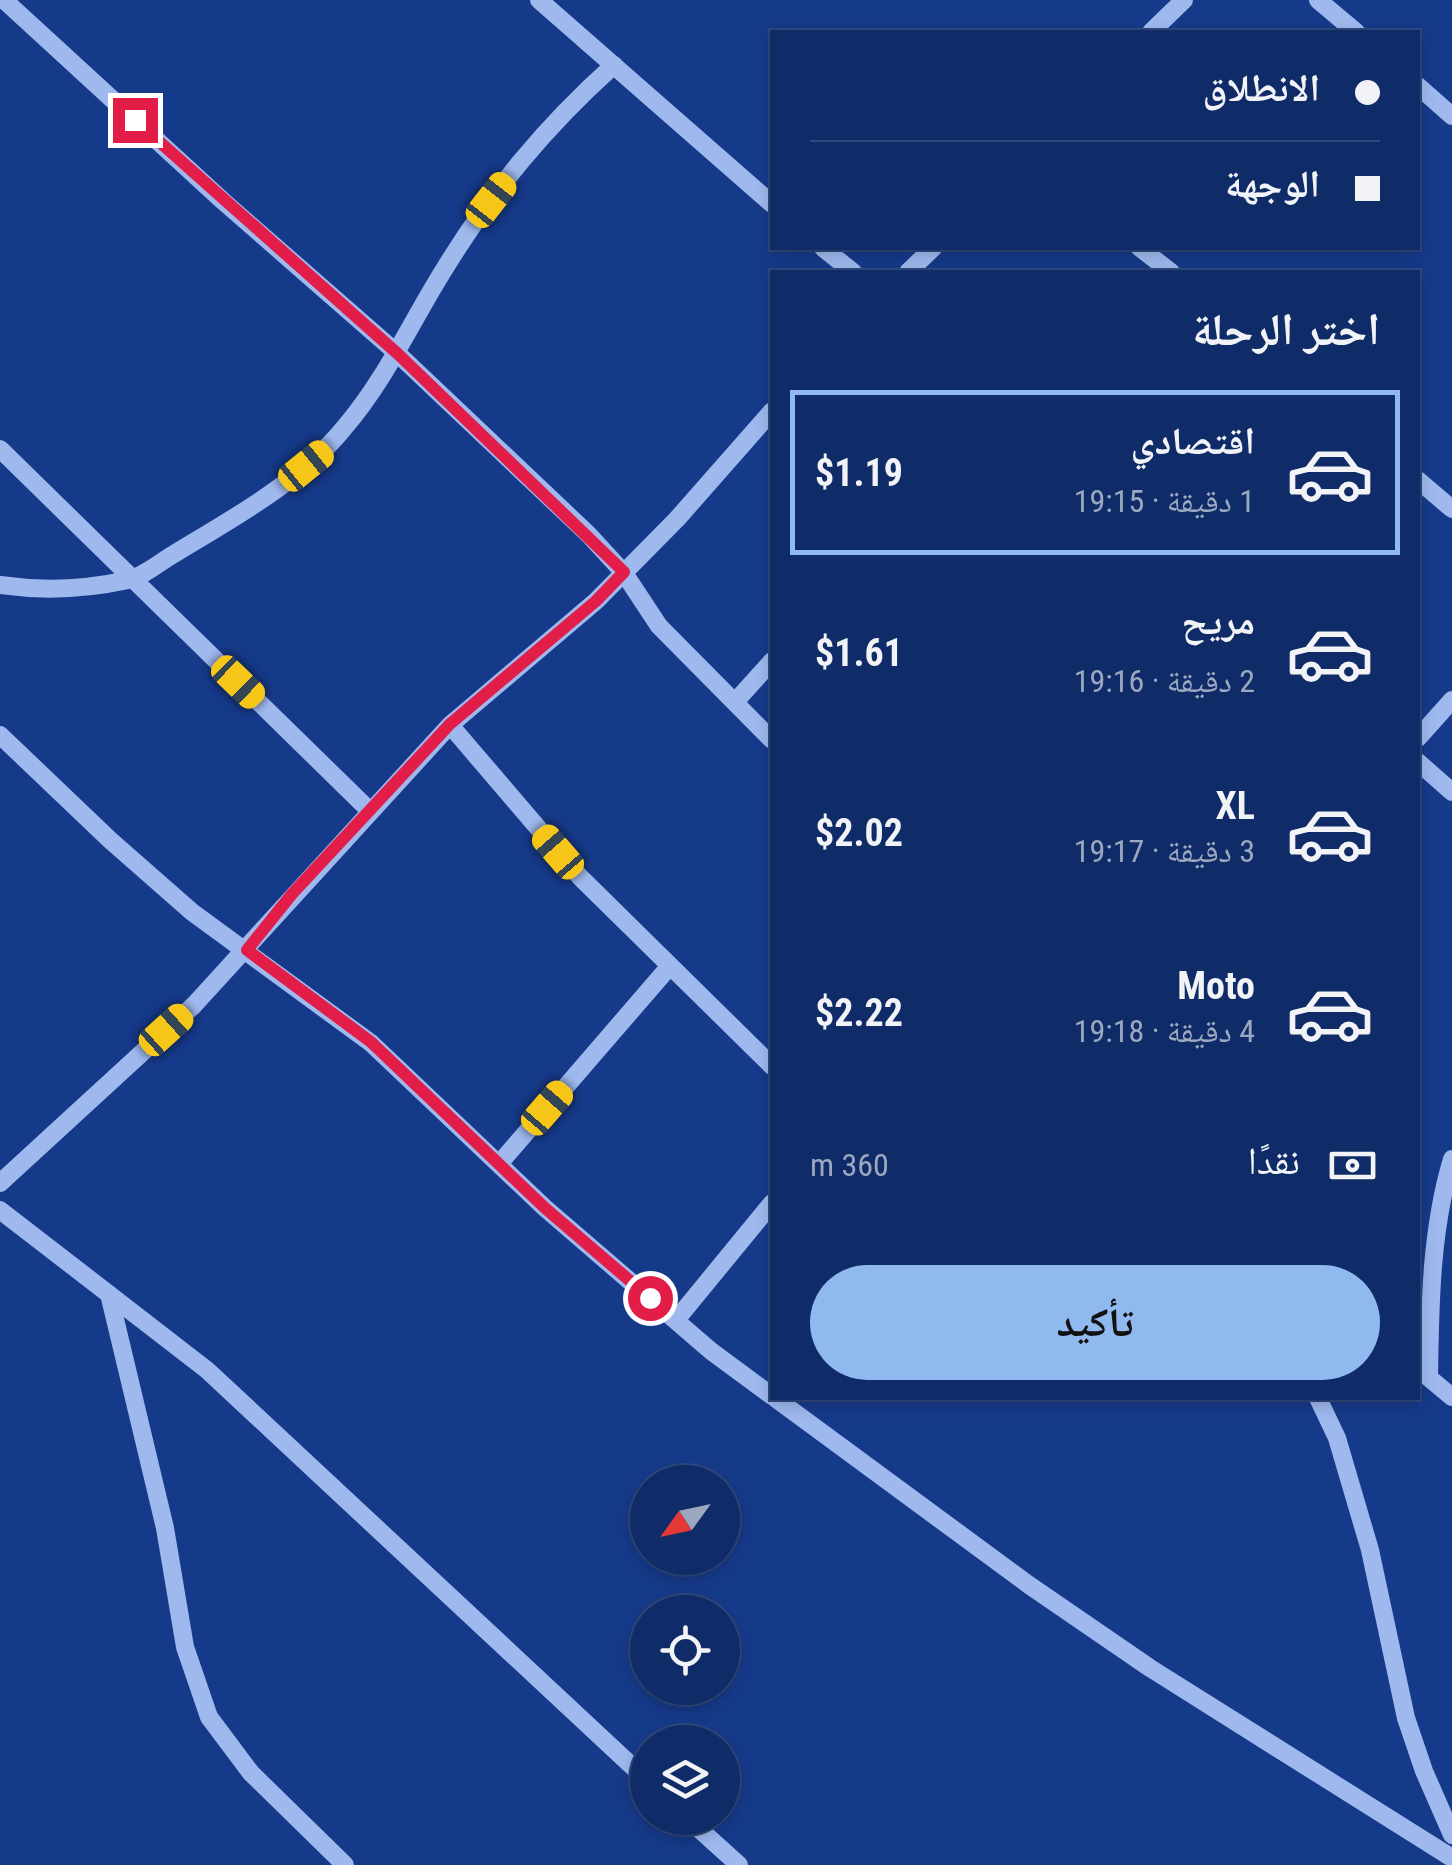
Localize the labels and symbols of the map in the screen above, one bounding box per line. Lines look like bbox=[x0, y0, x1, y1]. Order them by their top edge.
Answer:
route end bbox=[113, 98, 158, 143]
car bbox=[461, 167, 521, 233]
car bbox=[273, 435, 339, 497]
car bbox=[206, 650, 270, 714]
car bbox=[527, 820, 589, 884]
car bbox=[134, 999, 198, 1061]
car bbox=[516, 1076, 578, 1140]
route start bbox=[628, 1276, 673, 1321]
north arrow bbox=[630, 1465, 740, 1575]

